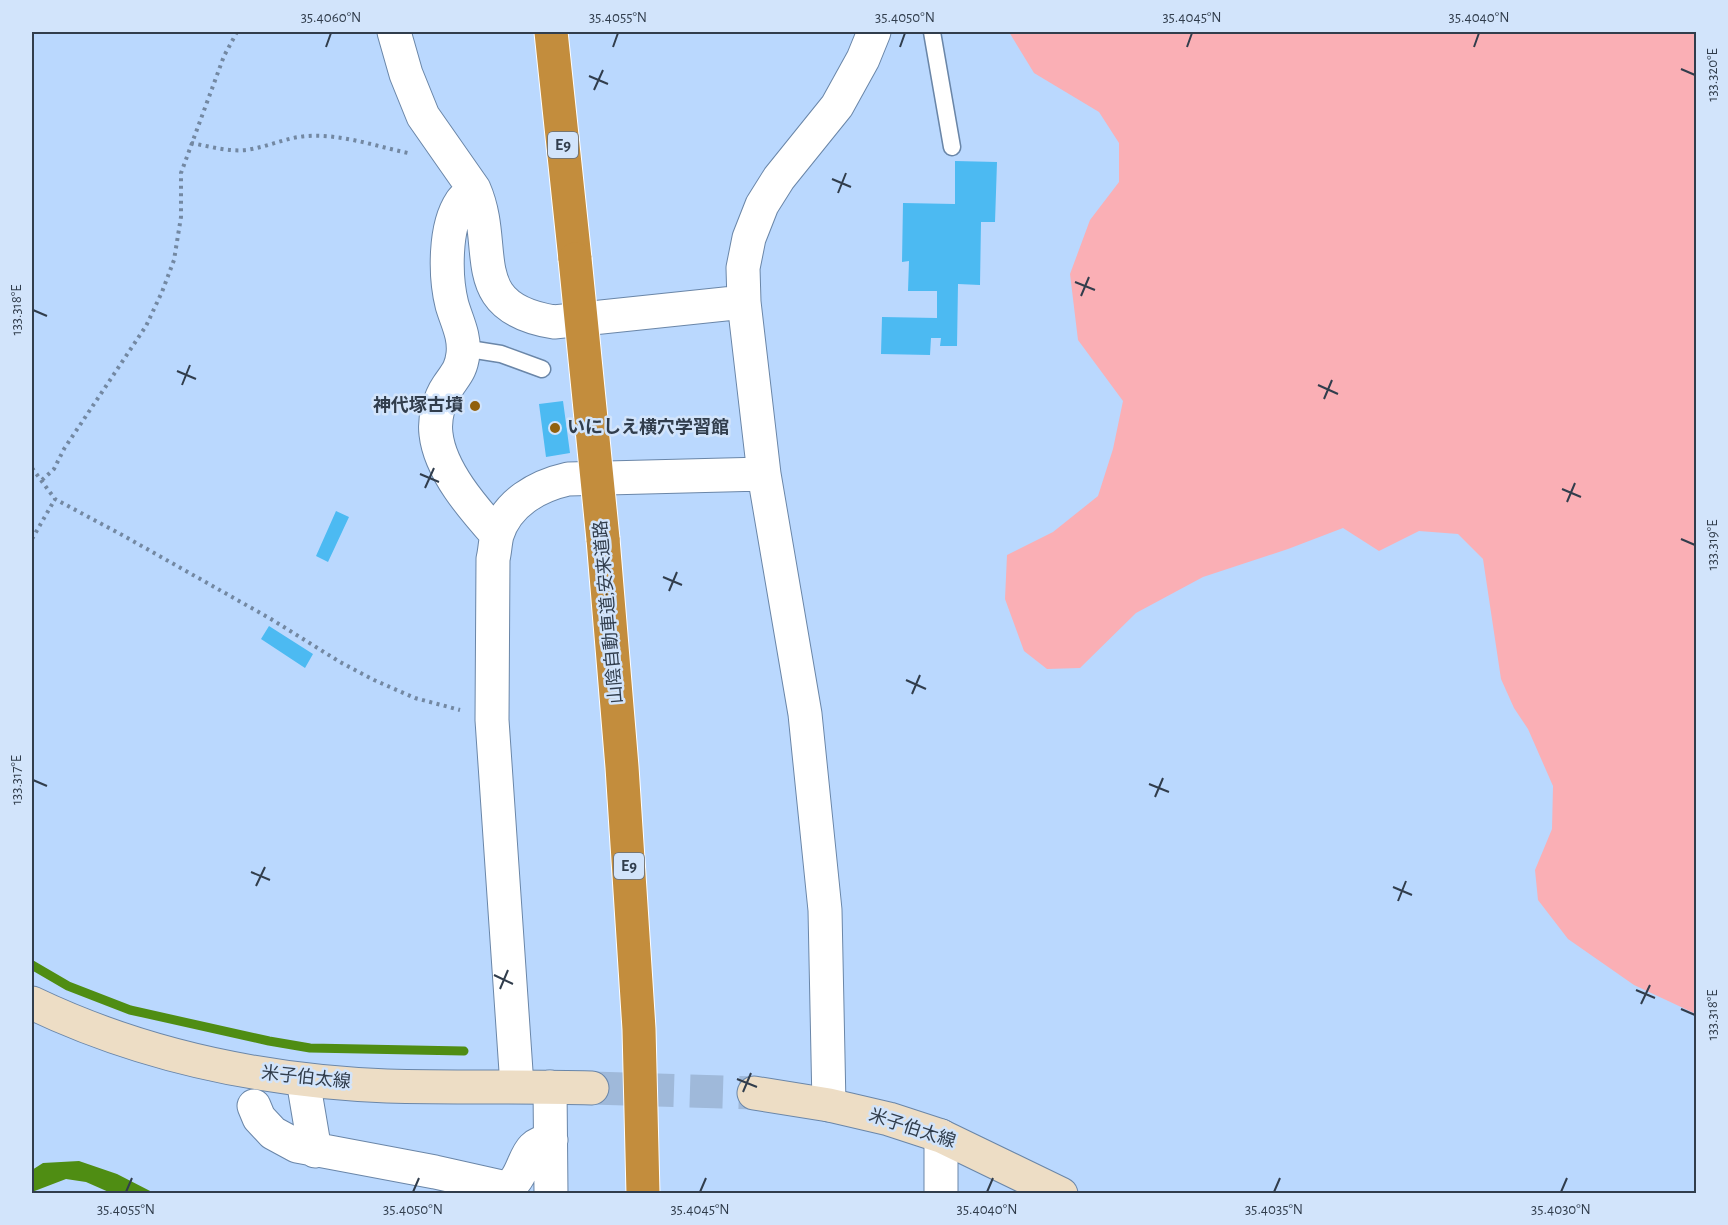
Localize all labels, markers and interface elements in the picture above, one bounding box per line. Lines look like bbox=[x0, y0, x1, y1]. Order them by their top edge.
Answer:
text: 35.4060°N bbox=[301, 10, 361, 25]
text: 35.4055°N bbox=[589, 10, 647, 25]
text: 35.4050°N bbox=[875, 10, 935, 25]
text: 35.4045°N bbox=[1162, 10, 1222, 25]
text: 35.4040°N bbox=[1449, 10, 1509, 25]
text: 133.320°E bbox=[1705, 48, 1720, 102]
road number: E9 bbox=[548, 132, 578, 158]
text: 133.318°E bbox=[9, 284, 24, 336]
place label: 神代塚古墳 bbox=[373, 395, 463, 415]
marker: 神代塚古墳 bbox=[468, 399, 482, 413]
place label: いにしえ横穴学習館 bbox=[567, 417, 729, 437]
marker: いにしえ横穴学習館 bbox=[548, 421, 562, 435]
street label: 山陰自動車道;安来道路 bbox=[590, 520, 626, 705]
text: 133.319°E bbox=[1705, 520, 1720, 570]
text: 133.317°E bbox=[9, 755, 24, 805]
road number: E9 bbox=[614, 853, 644, 879]
text: 133.318°E bbox=[1705, 989, 1720, 1041]
street label: 米子伯太線 bbox=[260, 1062, 352, 1092]
street label: 米子伯太線 bbox=[866, 1105, 958, 1151]
text: 35.4055°N bbox=[97, 1202, 155, 1217]
text: 35.4050°N bbox=[383, 1202, 443, 1217]
text: 35.4045°N bbox=[670, 1202, 730, 1217]
text: 35.4040°N bbox=[957, 1202, 1017, 1217]
text: 35.4035°N bbox=[1245, 1202, 1303, 1217]
text: 35.4030°N bbox=[1531, 1202, 1591, 1217]

